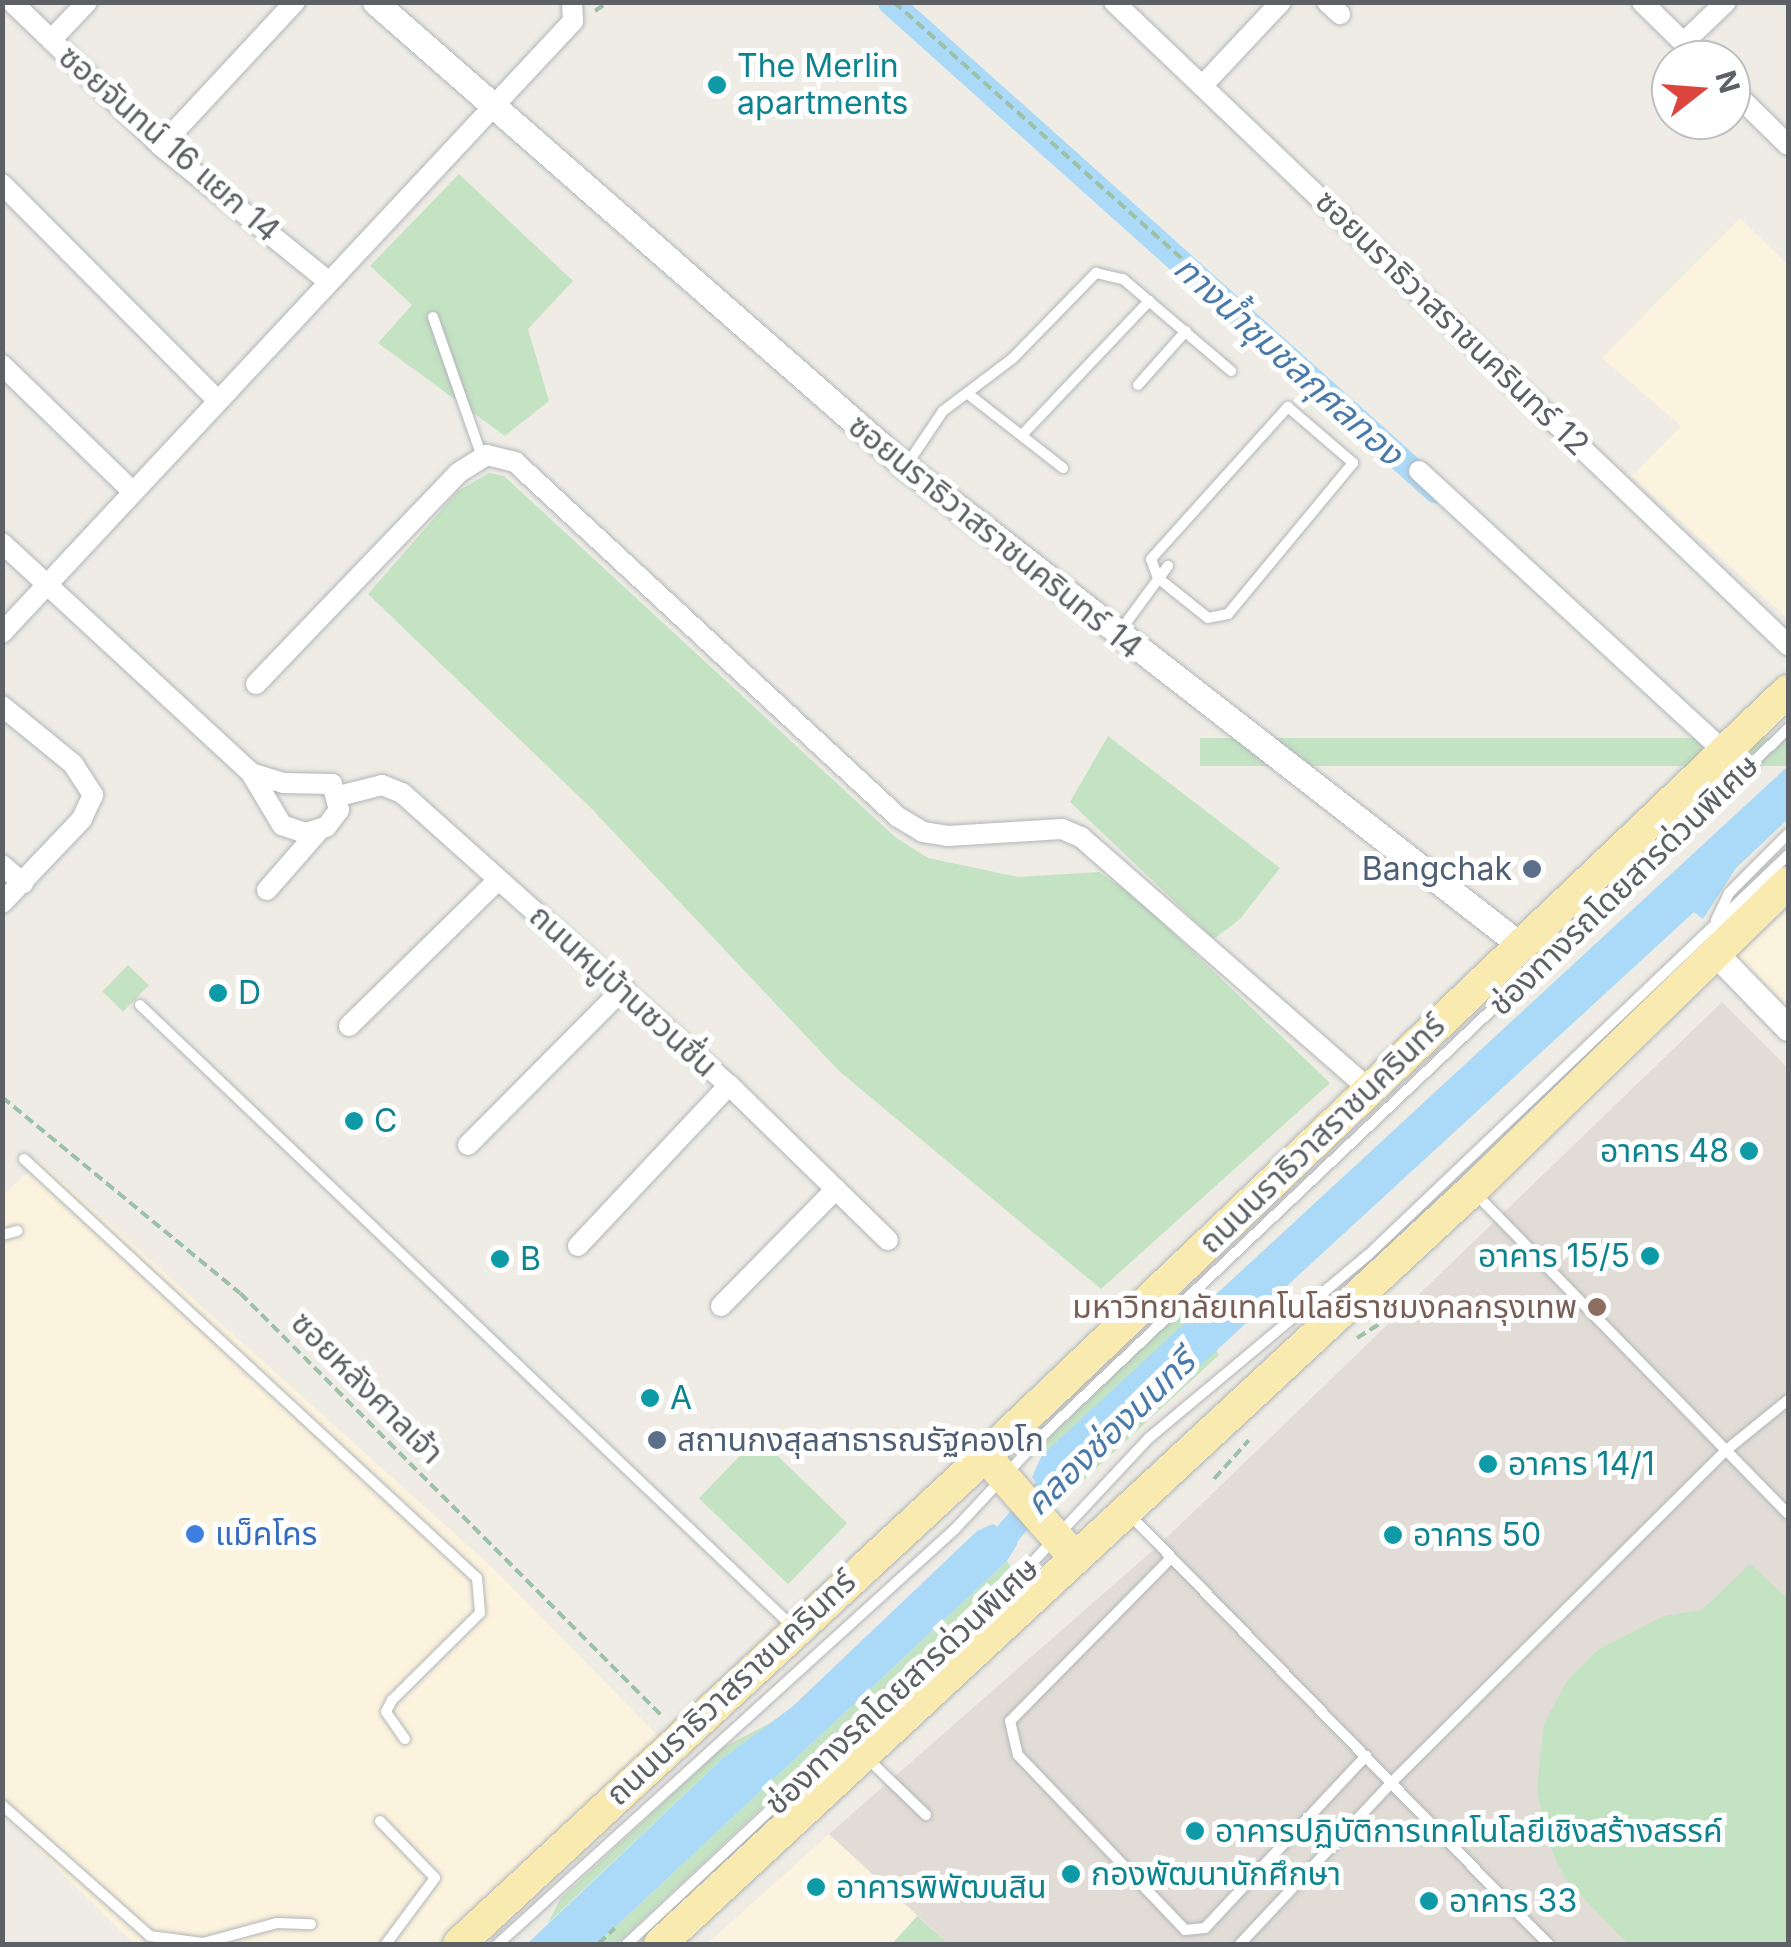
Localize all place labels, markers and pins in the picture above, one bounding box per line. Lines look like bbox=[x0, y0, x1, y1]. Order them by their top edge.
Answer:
place label: The Merlin apartments bbox=[737, 48, 909, 123]
marker: The Merlin apartments bbox=[706, 74, 728, 96]
place label: Bangchak bbox=[1362, 850, 1512, 888]
marker: Bangchak bbox=[1521, 858, 1543, 880]
place label: D bbox=[238, 974, 261, 1012]
marker: D bbox=[207, 982, 229, 1004]
place label: C bbox=[374, 1102, 397, 1140]
marker: C bbox=[343, 1110, 365, 1132]
place label: อาคาร 48 bbox=[1600, 1132, 1729, 1170]
marker: อาคาร 48 bbox=[1738, 1140, 1760, 1162]
place label: อาคาร 15/5 bbox=[1478, 1237, 1630, 1275]
place label: B bbox=[520, 1240, 541, 1278]
marker: อาคาร 15/5 bbox=[1639, 1245, 1661, 1267]
marker: B bbox=[489, 1248, 511, 1270]
place label: มหาวิทยาลัยเทคโนโลยีราชมงคลกรุงเทพ bbox=[1072, 1288, 1577, 1326]
marker: มหาวิทยาลัยเทคโนโลยีราชมงคลกรุงเทพ bbox=[1586, 1296, 1608, 1318]
place label: A bbox=[670, 1379, 692, 1417]
marker: A bbox=[639, 1387, 661, 1409]
place label: สถานกงสุลสาธารณรัฐคองโก bbox=[677, 1421, 1044, 1459]
marker: สถานกงสุลสาธารณรัฐคองโก bbox=[646, 1429, 668, 1451]
place label: อาคาร 14/1 bbox=[1508, 1445, 1655, 1483]
marker: อาคาร 14/1 bbox=[1477, 1453, 1499, 1475]
place label: แม็คโคร bbox=[215, 1515, 317, 1553]
place label: อาคาร 50 bbox=[1413, 1516, 1541, 1554]
marker: แม็คโคร bbox=[184, 1523, 206, 1545]
marker: อาคาร 50 bbox=[1382, 1524, 1404, 1546]
place label: อาคารปฏิบัติการเทคโนโลยีเชิงสร้างสรรค์ bbox=[1215, 1812, 1723, 1850]
marker: อาคารปฏิบัติการเทคโนโลยีเชิงสร้างสรรค์ bbox=[1184, 1820, 1206, 1842]
place label: กองพัฒนานักศึกษา bbox=[1091, 1855, 1341, 1893]
marker: กองพัฒนานักศึกษา bbox=[1060, 1863, 1082, 1885]
place label: อาคารพิพัฒนสิน bbox=[836, 1868, 1047, 1906]
marker: อาคารพิพัฒนสิน bbox=[805, 1876, 827, 1898]
place label: อาคาร 33 bbox=[1449, 1882, 1577, 1920]
marker: อาคาร 33 bbox=[1418, 1890, 1440, 1912]

